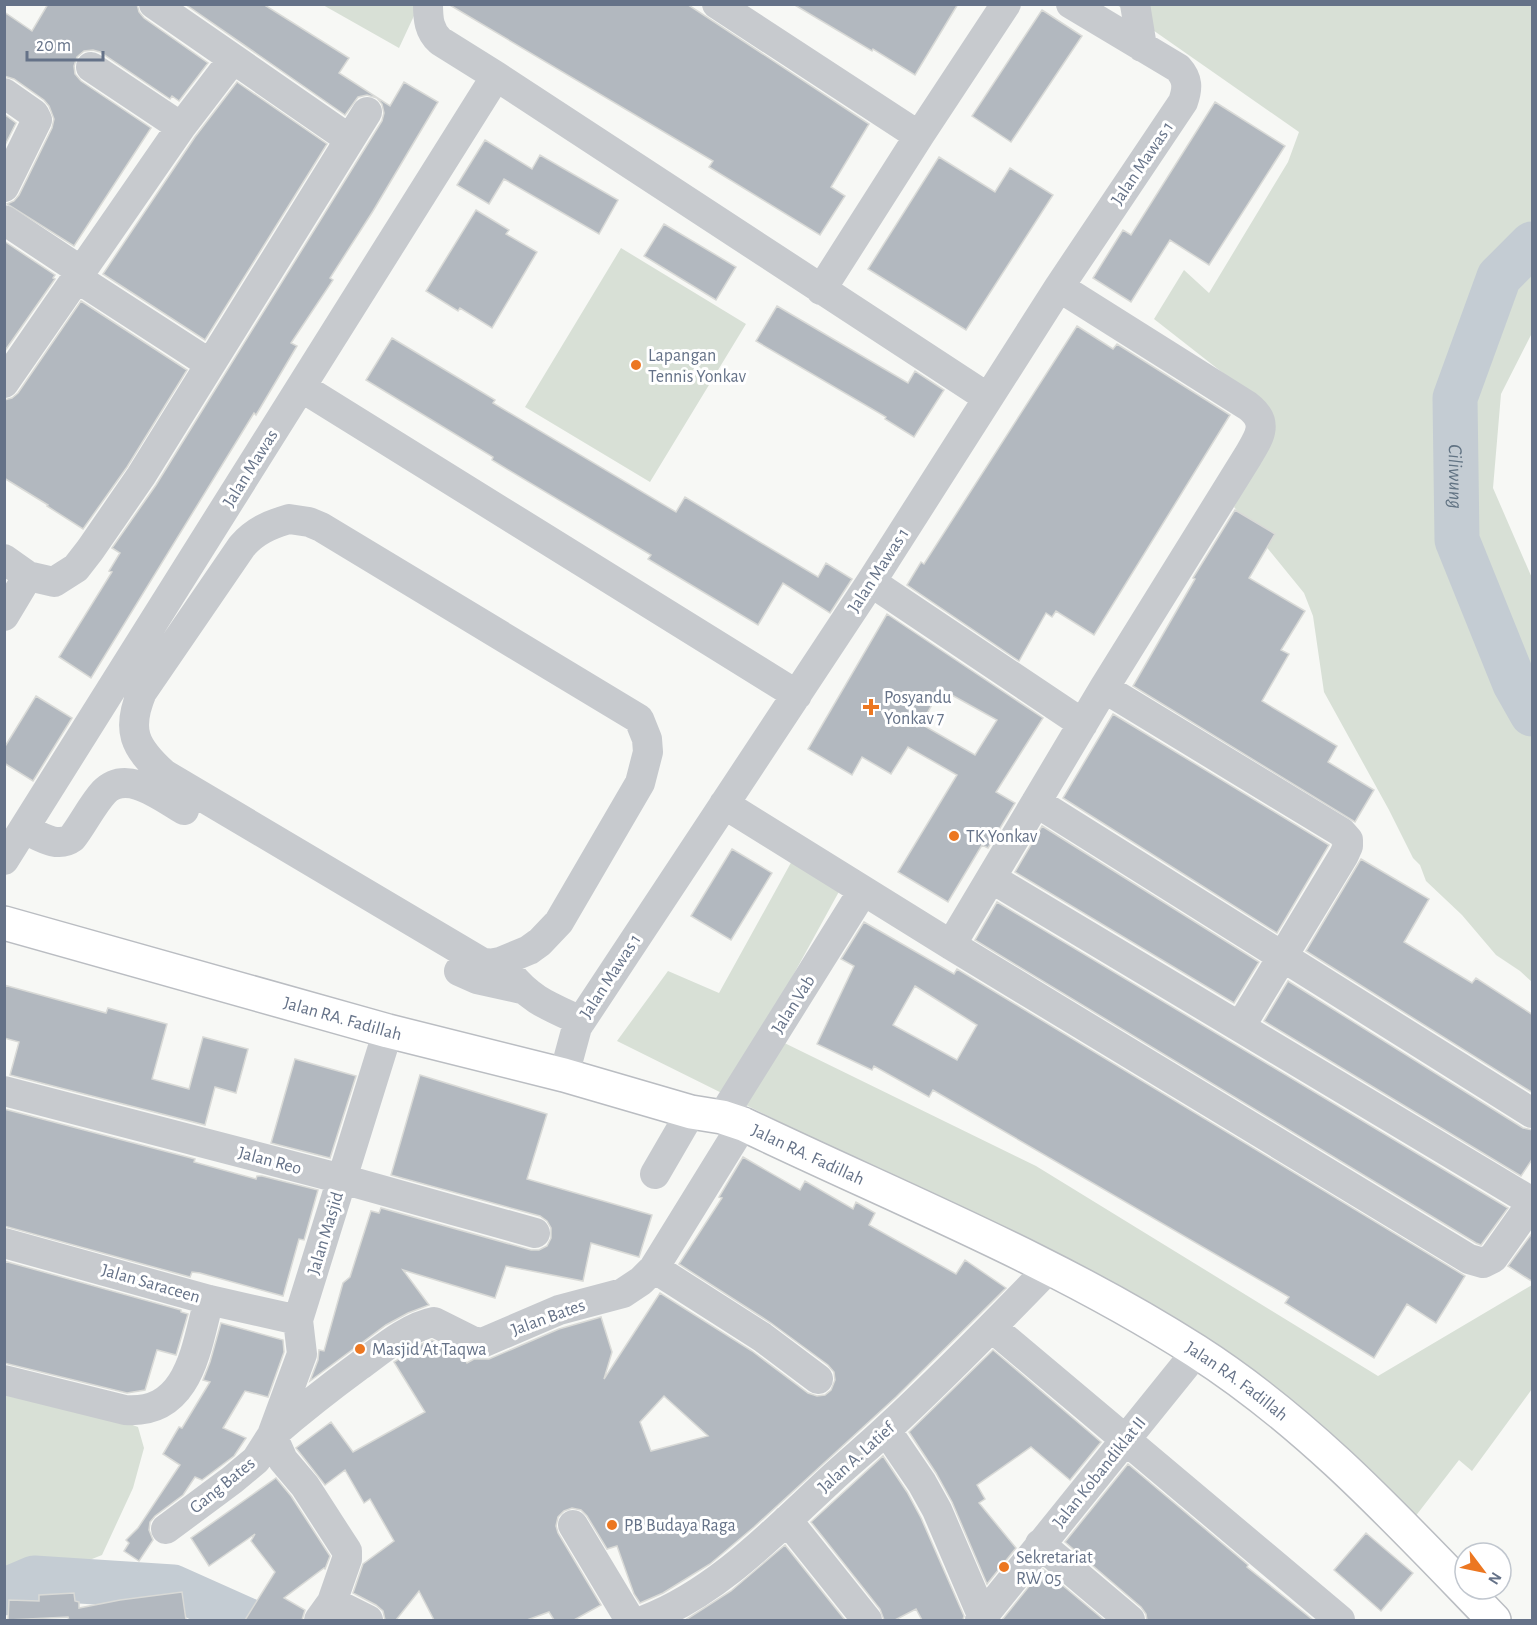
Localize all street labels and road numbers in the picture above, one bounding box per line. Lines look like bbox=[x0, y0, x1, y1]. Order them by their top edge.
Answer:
street label: Jalan Mawas 1 bbox=[1108, 119, 1177, 209]
street label: Jalan Mawas bbox=[220, 427, 282, 510]
street label: Jalan Mawas 1 bbox=[845, 525, 913, 616]
street label: Jalan Mawas 1 bbox=[577, 931, 645, 1022]
street label: Jalan Vab bbox=[769, 972, 819, 1037]
street label: Jalan RA. Fadillah bbox=[281, 994, 404, 1044]
street label: Jalan RA. Fadillah bbox=[749, 1121, 867, 1189]
street label: Jalan Reo bbox=[236, 1144, 304, 1178]
street label: Jalan Masjid bbox=[305, 1190, 347, 1277]
street label: Jalan Saraceen bbox=[100, 1261, 202, 1307]
street label: Jalan Bates bbox=[509, 1296, 588, 1340]
street label: Jalan RA. Fadillah bbox=[1182, 1339, 1291, 1425]
street label: Jalan Kobandiklat II bbox=[1050, 1414, 1150, 1531]
street label: Jalan A. Latief bbox=[815, 1418, 899, 1496]
street label: Gang Bates bbox=[187, 1454, 259, 1517]

